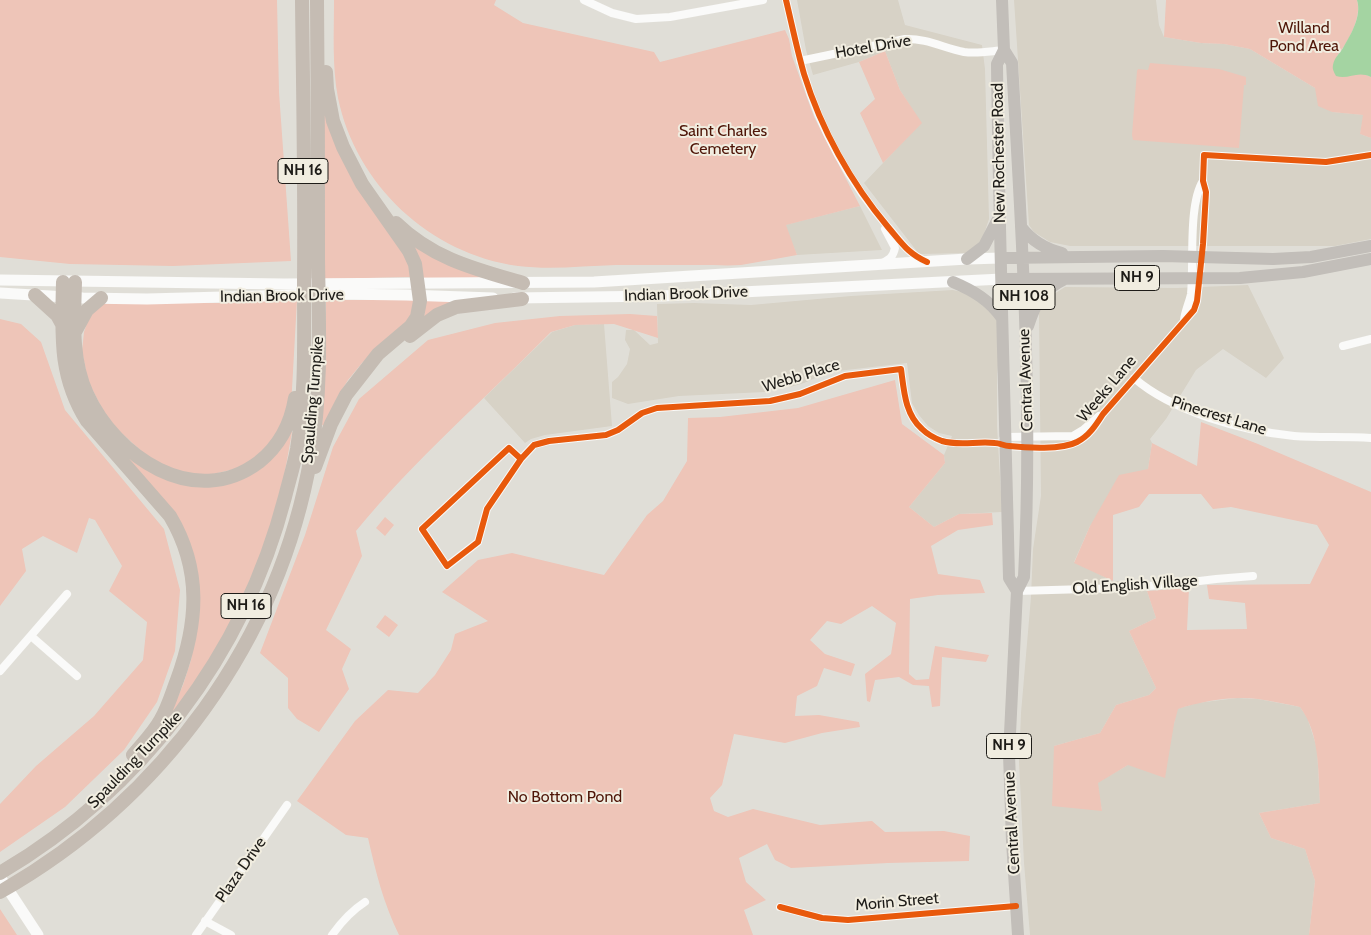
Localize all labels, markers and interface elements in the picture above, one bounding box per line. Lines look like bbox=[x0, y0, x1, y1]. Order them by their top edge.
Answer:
park label: Willand Pond Area bbox=[1269, 18, 1339, 56]
street label: Hotel Drive bbox=[834, 31, 912, 63]
street label: New Rochester Road bbox=[988, 83, 1010, 223]
park label: Saint Charles Cemetery bbox=[679, 121, 767, 159]
road number: NH 16 bbox=[278, 158, 328, 184]
road number: NH 9 bbox=[1114, 266, 1160, 290]
street label: Indian Brook Drive bbox=[624, 282, 748, 306]
road number: NH 108 bbox=[993, 284, 1055, 310]
street label: Indian Brook Drive bbox=[220, 285, 344, 307]
street label: Central Avenue bbox=[1015, 328, 1037, 432]
street label: Spaulding Turnpike bbox=[298, 336, 328, 464]
street label: Weeks Lane bbox=[1074, 352, 1140, 426]
street label: Webb Place bbox=[760, 355, 842, 397]
street label: Pinecrest Lane bbox=[1169, 392, 1269, 440]
street label: Old English Village bbox=[1072, 571, 1198, 599]
road number: NH 16 bbox=[221, 594, 271, 618]
street label: Spaulding Turnpike bbox=[84, 707, 186, 813]
road number: NH 9 bbox=[986, 734, 1032, 758]
street label: Central Avenue bbox=[1000, 771, 1024, 875]
park label: No Bottom Pond bbox=[508, 787, 622, 807]
street label: Plaza Drive bbox=[212, 834, 270, 906]
street label: Morin Street bbox=[854, 889, 940, 915]

